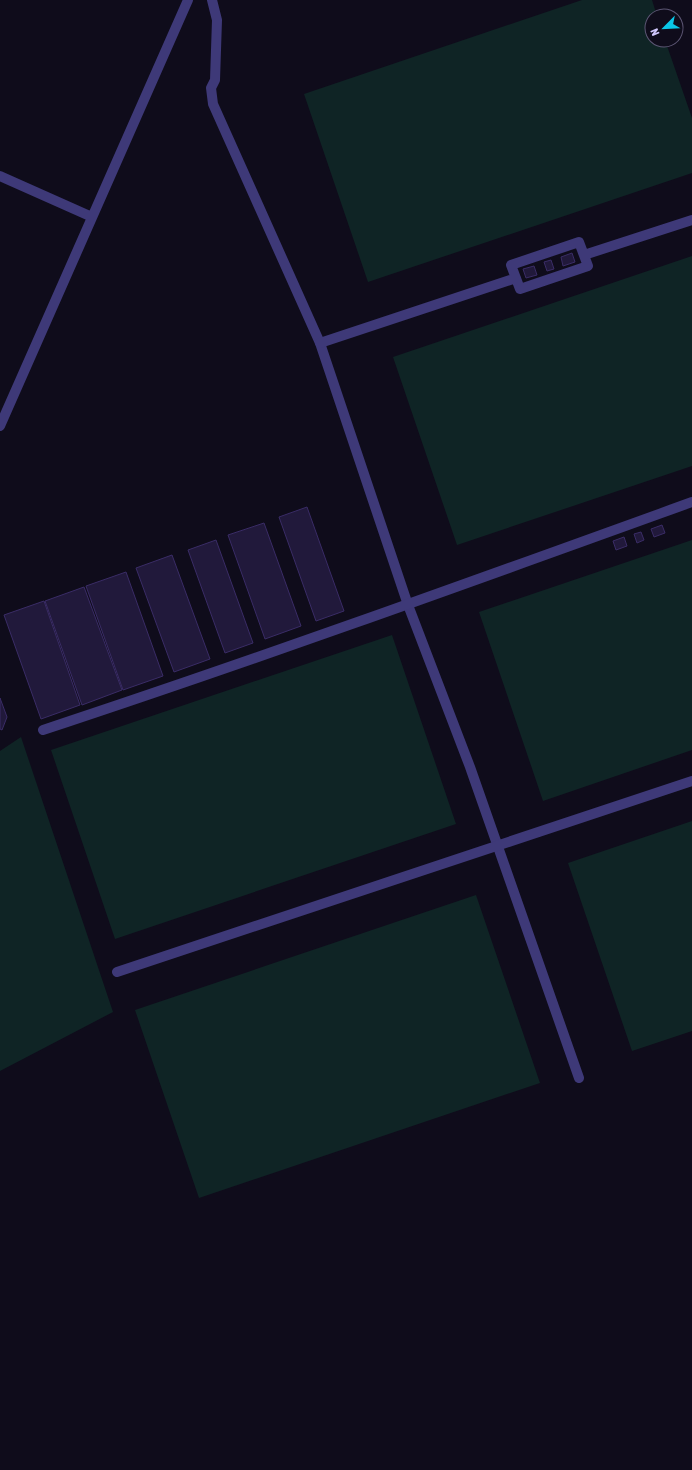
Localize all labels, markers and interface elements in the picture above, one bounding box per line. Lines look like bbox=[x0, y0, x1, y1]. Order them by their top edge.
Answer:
north arrow bbox=[644, 8, 684, 48]
text: N bbox=[648, 27, 662, 37]

